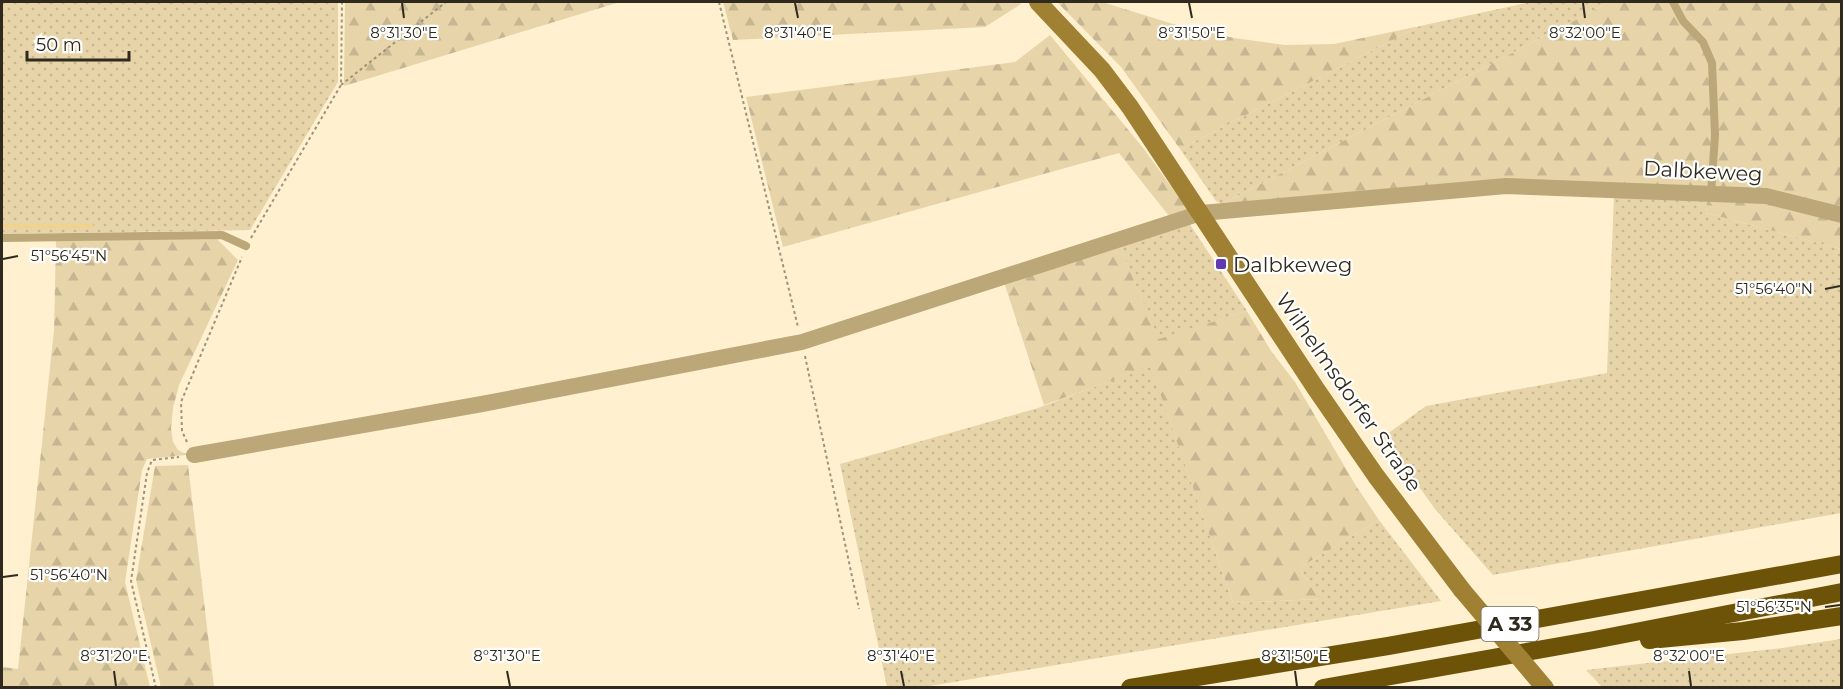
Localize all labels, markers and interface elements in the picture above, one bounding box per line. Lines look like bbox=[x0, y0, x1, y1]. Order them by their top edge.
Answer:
text: 8°31'30"E bbox=[370, 23, 438, 42]
text: 8°31'40"E bbox=[764, 23, 832, 42]
text: 8°31'50"E bbox=[1158, 23, 1226, 42]
text: 8°32'00"E bbox=[1549, 23, 1621, 42]
scale bar bbox=[27, 24, 129, 62]
text: 50 m bbox=[36, 34, 82, 56]
street label: Dalbkeweg bbox=[1643, 155, 1763, 187]
text: 51°56'45"N bbox=[31, 246, 107, 265]
place label: Dalbkeweg bbox=[1233, 252, 1352, 277]
marker: Dalbkeweg bbox=[1214, 257, 1228, 271]
text: 51°56'40"N bbox=[1735, 279, 1813, 298]
street label: Wilhelmsdorfer Straße bbox=[1271, 288, 1427, 496]
text: 51°56'40"N bbox=[30, 565, 108, 584]
text: 51°56'35"N bbox=[1736, 597, 1812, 616]
road number: A 33 bbox=[1482, 607, 1538, 641]
text: 8°31'20"E bbox=[80, 646, 148, 665]
text: 8°31'30"E bbox=[473, 646, 541, 665]
text: 8°31'40"E bbox=[867, 646, 935, 665]
text: 8°31'50"E bbox=[1261, 646, 1329, 665]
text: 8°32'00"E bbox=[1653, 646, 1725, 665]

